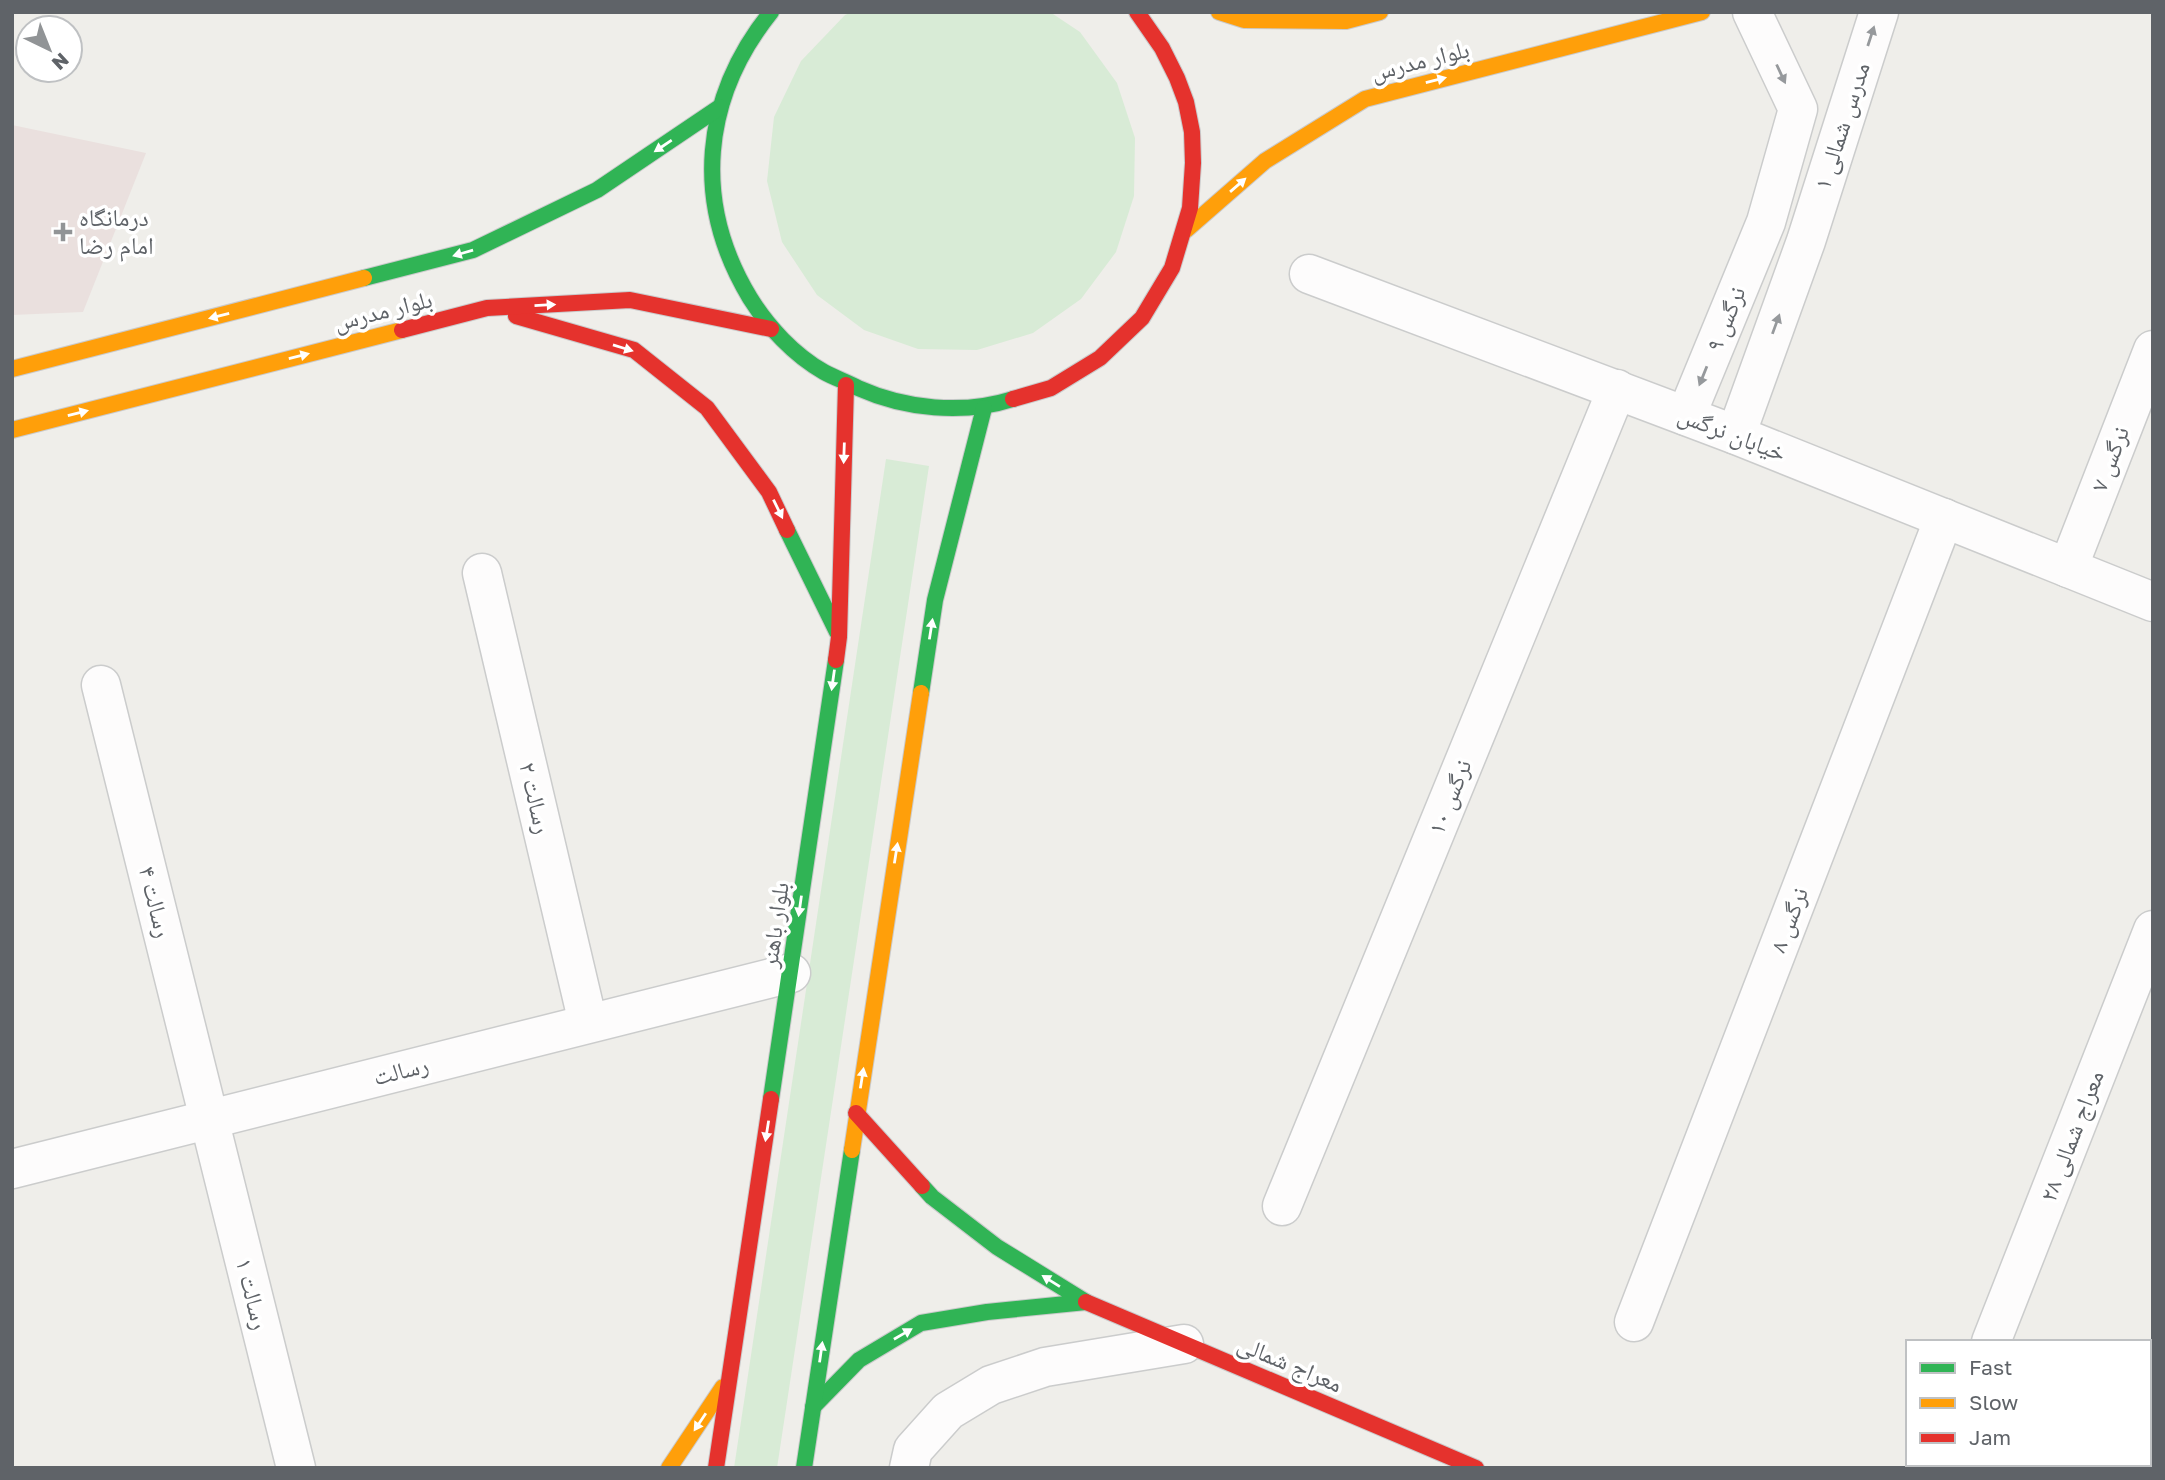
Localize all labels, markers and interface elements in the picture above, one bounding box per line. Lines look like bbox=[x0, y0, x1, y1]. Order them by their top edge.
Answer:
north arrow bbox=[14, 14, 84, 84]
one-way arrow bbox=[1867, 25, 1877, 46]
street label: بلوار مدرس bbox=[1367, 33, 1472, 87]
text: N bbox=[48, 48, 74, 75]
street label: مدرس شمالی ۱ bbox=[1806, 58, 1876, 193]
one-way arrow bbox=[1775, 64, 1787, 84]
one-way arrow bbox=[1425, 74, 1447, 85]
one-way arrow bbox=[653, 139, 673, 152]
one-way arrow bbox=[1229, 178, 1246, 193]
place label: درمانگاه امام رضا bbox=[79, 202, 154, 262]
marker: درمانگاه امام رضا bbox=[53, 222, 73, 242]
one-way arrow bbox=[452, 248, 473, 258]
street label: نرگس ۹ bbox=[1699, 282, 1752, 356]
street label: بلوار مدرس bbox=[330, 283, 435, 337]
one-way arrow bbox=[534, 299, 556, 310]
one-way arrow bbox=[208, 311, 230, 322]
one-way arrow bbox=[1771, 314, 1782, 335]
one-way arrow bbox=[613, 343, 634, 353]
one-way arrow bbox=[288, 350, 310, 361]
one-way arrow bbox=[1697, 366, 1708, 387]
street label: خیابان نرگس bbox=[1674, 399, 1791, 467]
one-way arrow bbox=[67, 407, 89, 418]
street label: نرگس ۷ bbox=[2083, 422, 2135, 496]
one-way arrow bbox=[838, 443, 850, 465]
one-way arrow bbox=[772, 499, 783, 519]
one-way arrow bbox=[925, 617, 936, 639]
one-way arrow bbox=[827, 670, 838, 692]
street label: نرگس ۱۰ bbox=[1421, 755, 1478, 839]
street label: رسالت ۲ bbox=[514, 759, 559, 836]
one-way arrow bbox=[891, 842, 902, 864]
street label: رسالت ۴ bbox=[134, 863, 179, 940]
street label: بلوار باهنر bbox=[753, 880, 795, 971]
street label: نرگس ۸ bbox=[1762, 883, 1814, 957]
one-way arrow bbox=[795, 895, 806, 917]
street label: رسالت bbox=[370, 1049, 431, 1090]
street label: معراج شمالی ۲۸ bbox=[2032, 1066, 2111, 1206]
one-way arrow bbox=[857, 1067, 868, 1089]
one-way arrow bbox=[761, 1120, 772, 1142]
street label: رسالت ۱ bbox=[231, 1255, 276, 1332]
one-way arrow bbox=[1041, 1274, 1061, 1287]
one-way arrow bbox=[894, 1327, 913, 1340]
street label: معراج شمالی bbox=[1233, 1328, 1347, 1399]
legend bbox=[1906, 1340, 2151, 1466]
one-way arrow bbox=[816, 1341, 827, 1363]
text: Fast bbox=[1969, 1354, 2012, 1380]
text: Slow bbox=[1969, 1389, 2018, 1415]
one-way arrow bbox=[693, 1413, 707, 1431]
text: Jam bbox=[1969, 1424, 2011, 1450]

